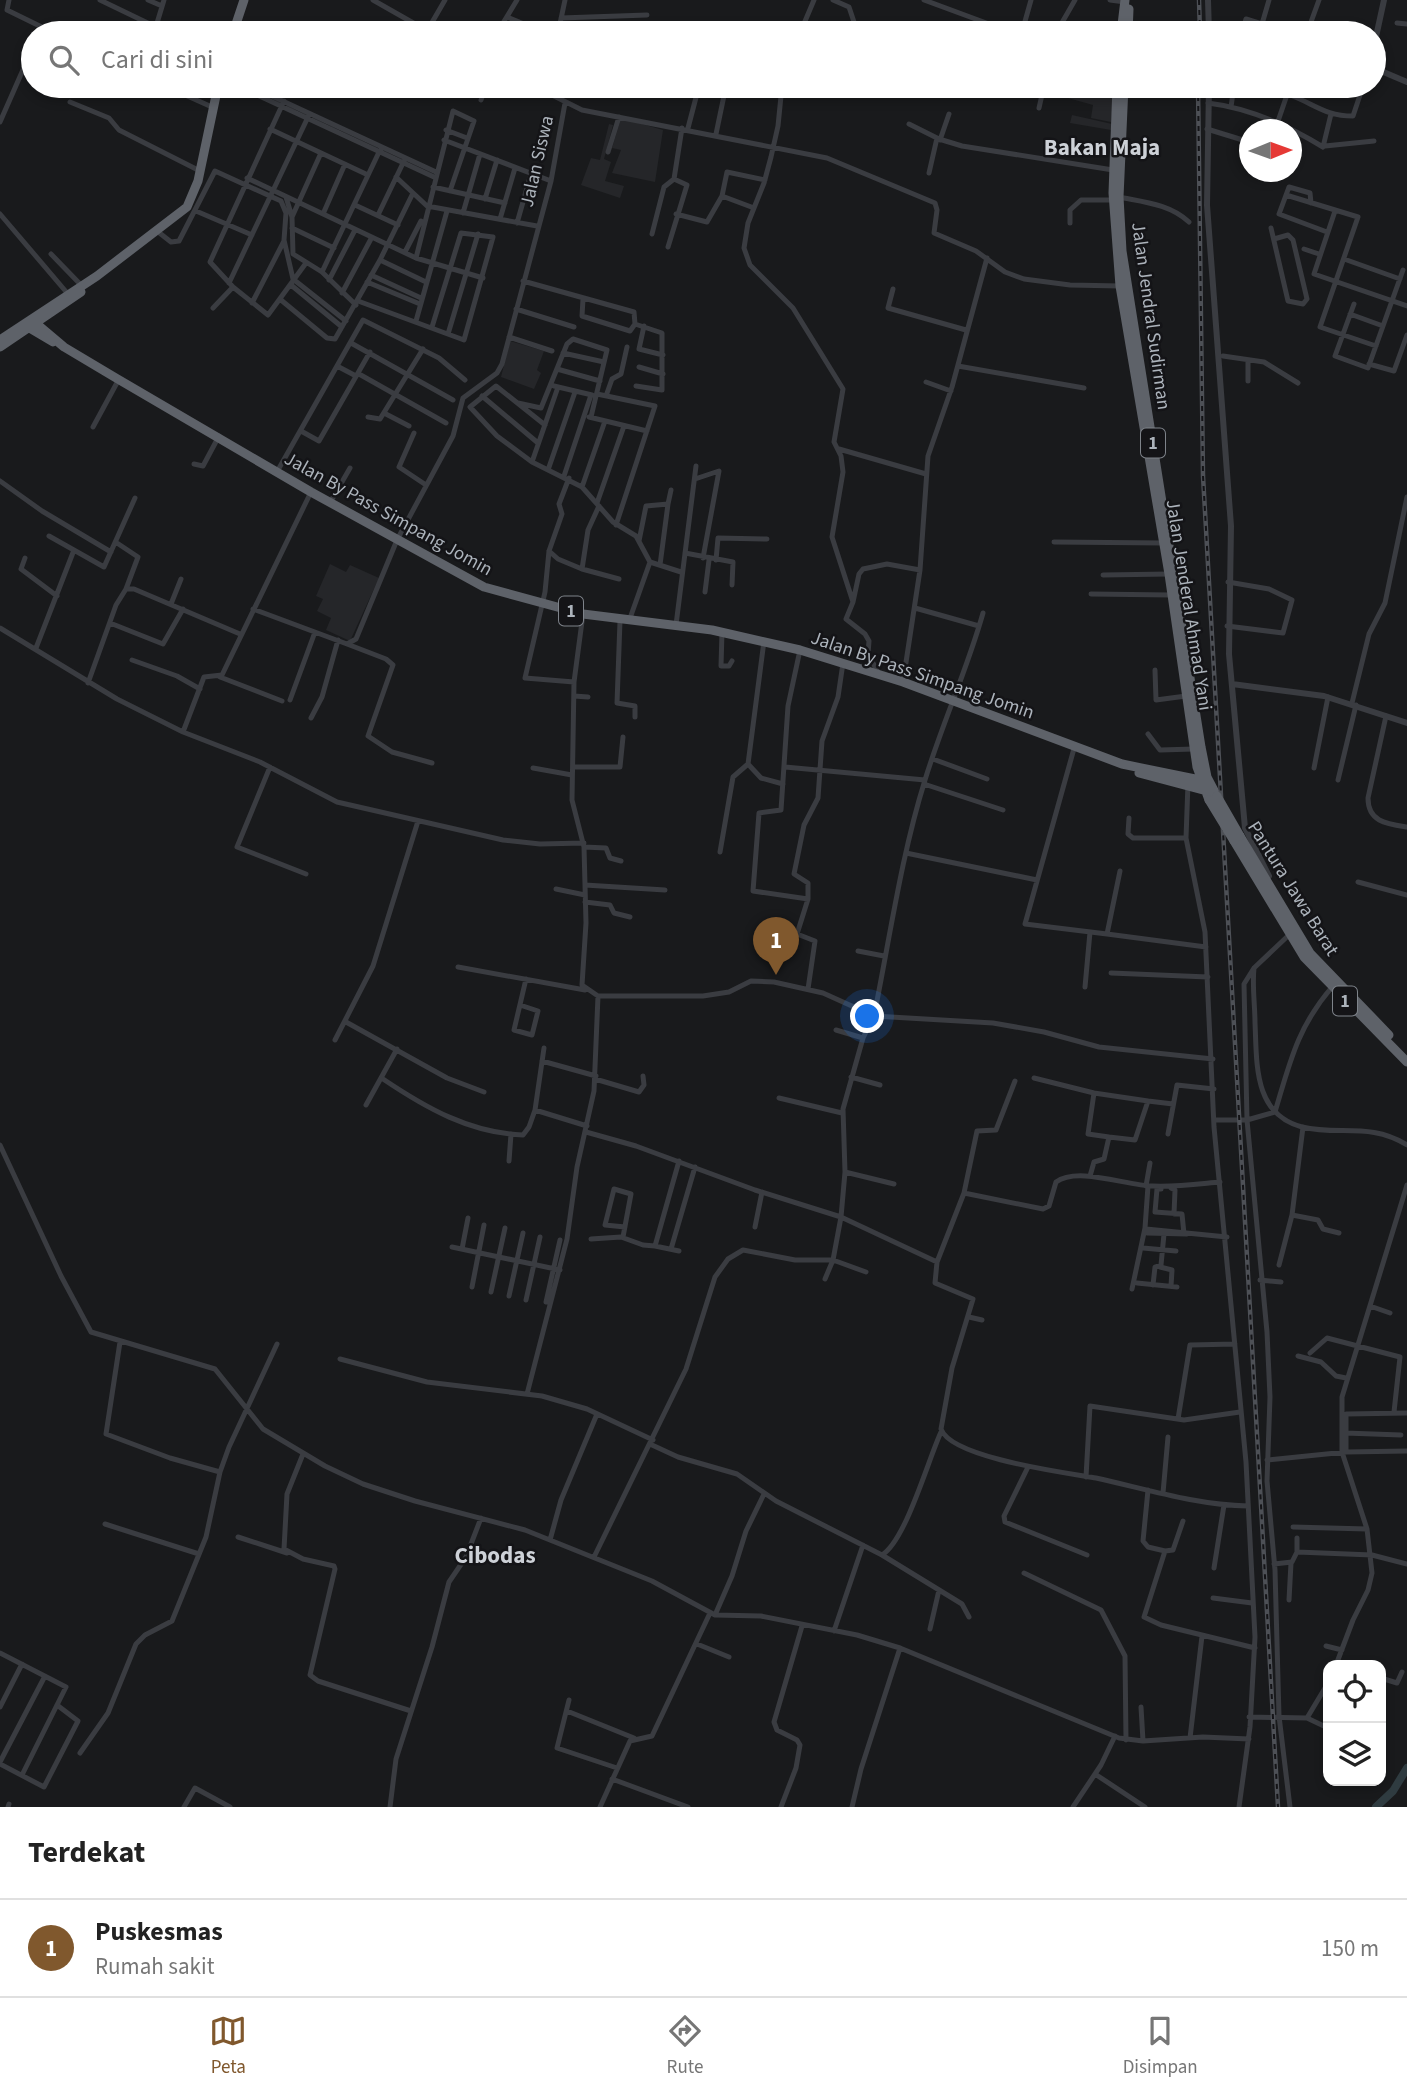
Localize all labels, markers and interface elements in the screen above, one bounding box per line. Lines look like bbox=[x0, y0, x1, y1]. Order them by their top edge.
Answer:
search box bbox=[21, 21, 1386, 98]
icon: search bbox=[45, 41, 83, 79]
text: Cari di sini bbox=[101, 41, 214, 78]
street label: Jalan Siswa bbox=[514, 113, 561, 210]
north arrow bbox=[1239, 119, 1302, 182]
district label: Bakan Maja bbox=[1044, 131, 1160, 164]
street label: Jalan Jendral Sudirman bbox=[1124, 221, 1177, 412]
road number: 1 bbox=[1141, 428, 1165, 458]
street label: Jalan By Pass Simpang Jomin bbox=[279, 446, 497, 583]
street label: Jalan Jenderal Ahmad Yani bbox=[1159, 498, 1219, 713]
road number: 1 bbox=[559, 596, 583, 626]
street label: Jalan By Pass Simpang Jomin bbox=[807, 624, 1038, 726]
street label: Pantura Jawa Barat bbox=[1240, 816, 1345, 962]
pin: 1 bbox=[753, 917, 799, 975]
road number: 1 bbox=[1333, 986, 1357, 1016]
your location bbox=[850, 999, 884, 1033]
district label: Cibodas bbox=[454, 1539, 536, 1572]
map controls bbox=[1323, 1660, 1386, 1786]
button: locate bbox=[1323, 1660, 1386, 1723]
button: layers bbox=[1323, 1723, 1386, 1786]
text: Terdekat bbox=[28, 1831, 145, 1874]
text: Puskesmas bbox=[95, 1913, 223, 1950]
text: 1 bbox=[45, 1932, 57, 1965]
text: 150 m bbox=[1321, 1932, 1379, 1965]
text: Rumah sakit bbox=[95, 1950, 214, 1983]
tab: Peta bbox=[209, 2012, 247, 2081]
tab: Rute bbox=[666, 2012, 704, 2081]
tab: Disimpan bbox=[1123, 2012, 1198, 2081]

